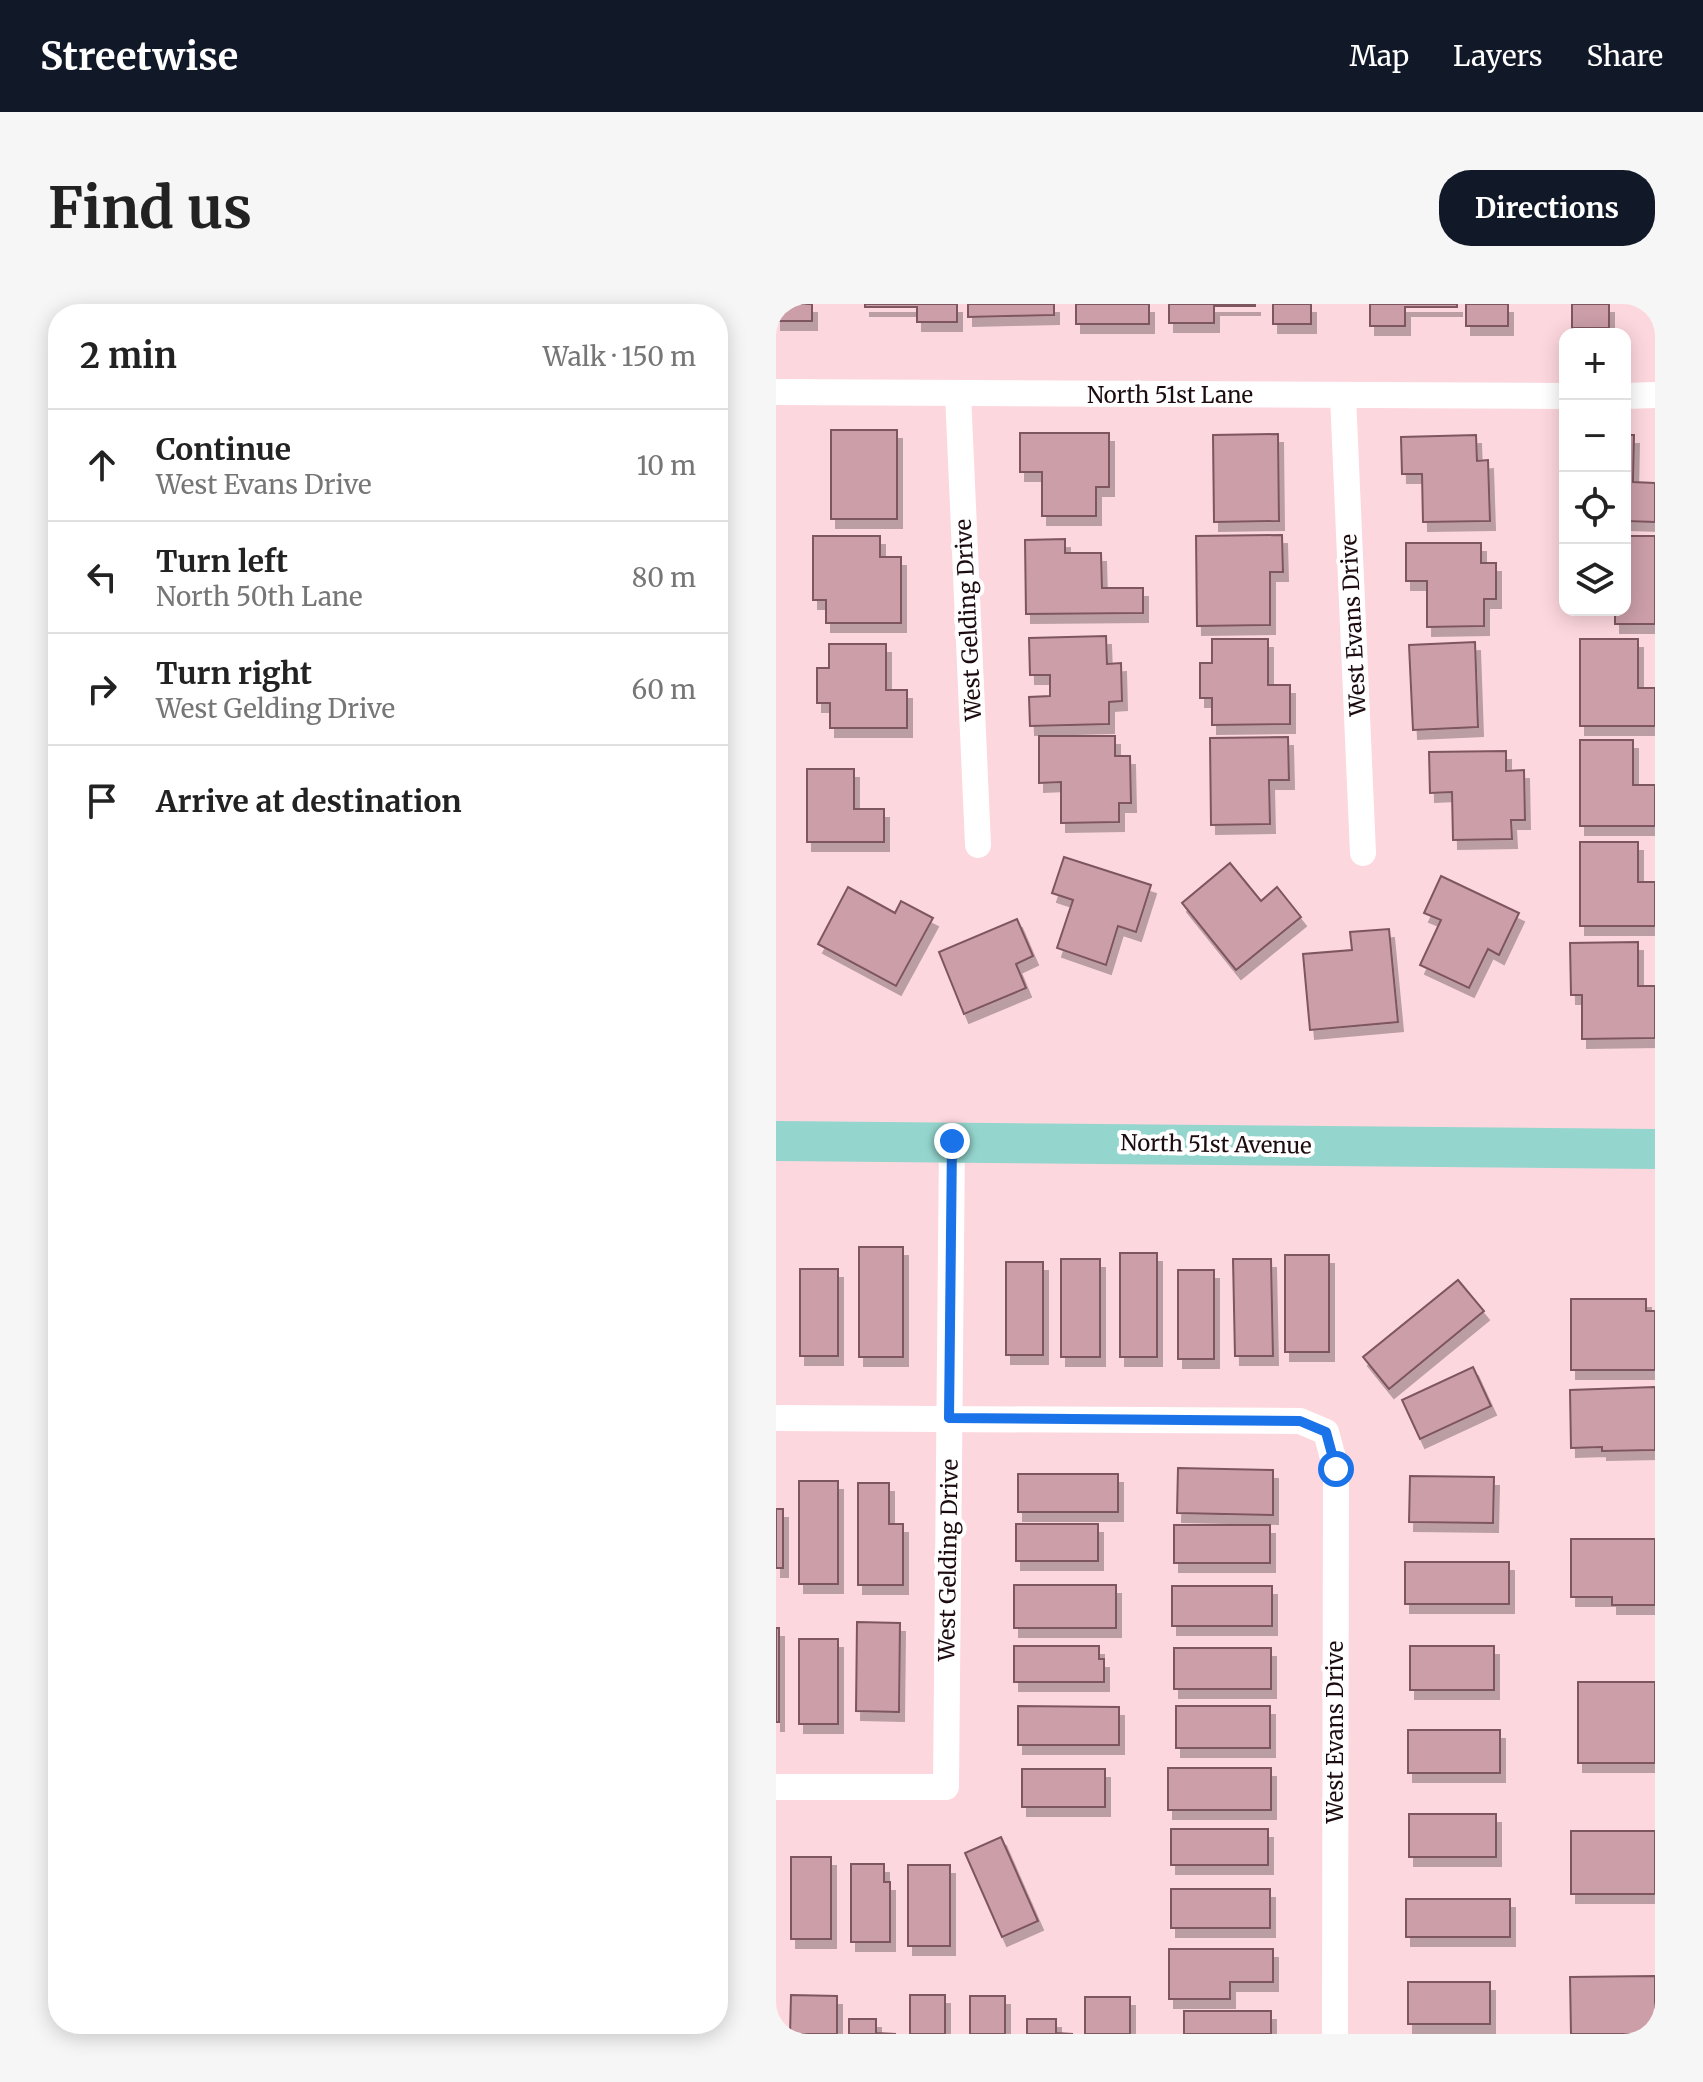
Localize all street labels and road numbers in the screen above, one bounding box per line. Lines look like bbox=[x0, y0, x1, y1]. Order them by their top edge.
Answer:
street label: North 51st Lane bbox=[1087, 381, 1253, 409]
street label: West Gelding Drive bbox=[949, 518, 987, 723]
street label: West Evans Drive bbox=[1334, 533, 1372, 718]
street label: North 51st Avenue bbox=[1120, 1128, 1312, 1160]
street label: West Gelding Drive bbox=[932, 1459, 964, 1662]
street label: West Evans Drive bbox=[1321, 1641, 1349, 1824]

